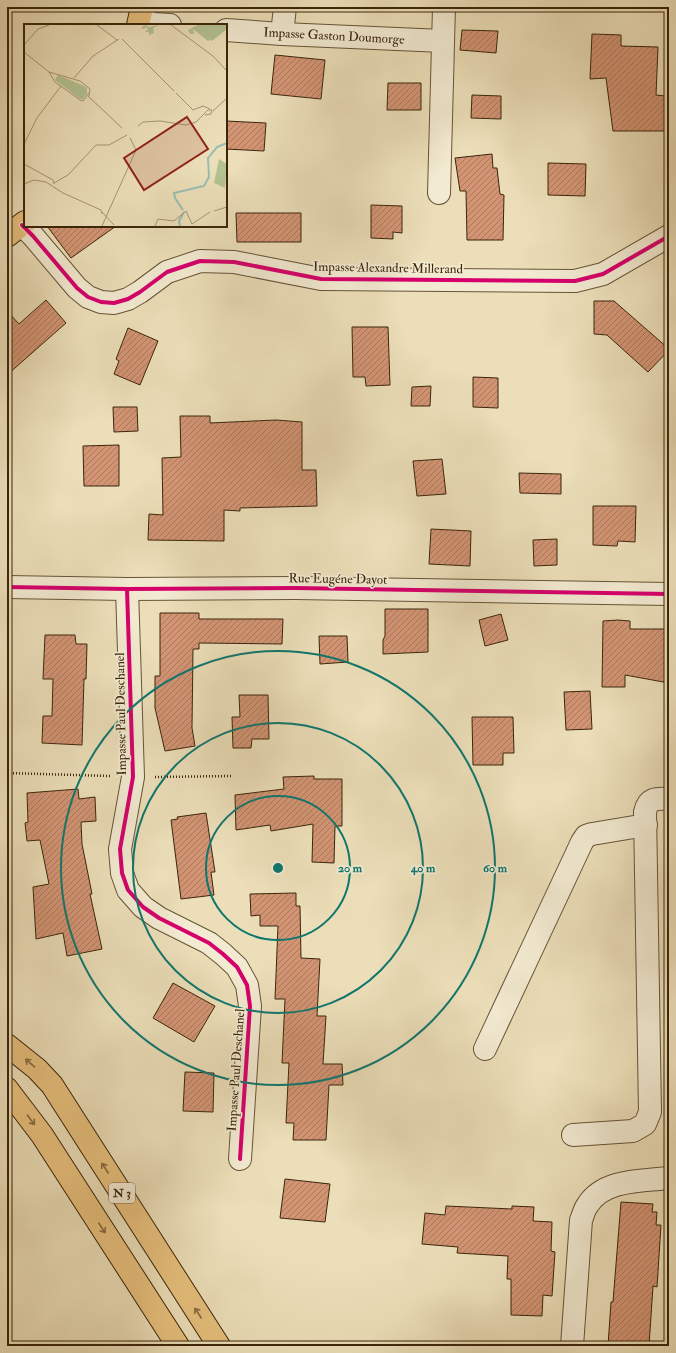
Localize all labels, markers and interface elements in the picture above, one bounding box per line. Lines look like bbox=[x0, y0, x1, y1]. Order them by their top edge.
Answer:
inset map bbox=[24, 24, 227, 227]
street label: Impasse Gaston Doumorge bbox=[263, 24, 406, 49]
street label: Impasse Alexandre Millerand bbox=[313, 259, 464, 278]
street label: Rue Eugéne Dayot bbox=[288, 570, 388, 589]
street label: Impasse Paul Deschanel bbox=[112, 652, 131, 776]
centre of rings bbox=[271, 861, 285, 875]
text: 20 m bbox=[338, 861, 363, 876]
text: 40 m bbox=[410, 861, 436, 876]
text: 60 m bbox=[483, 861, 508, 876]
street label: Impasse Paul Deschanel bbox=[224, 1007, 249, 1132]
one-way arrow bbox=[25, 1058, 35, 1068]
one-way arrow bbox=[26, 1114, 35, 1125]
one-way arrow bbox=[101, 1162, 109, 1174]
road number: N 3 bbox=[109, 1183, 135, 1203]
one-way arrow bbox=[98, 1222, 106, 1233]
one-way arrow bbox=[194, 1308, 202, 1319]

